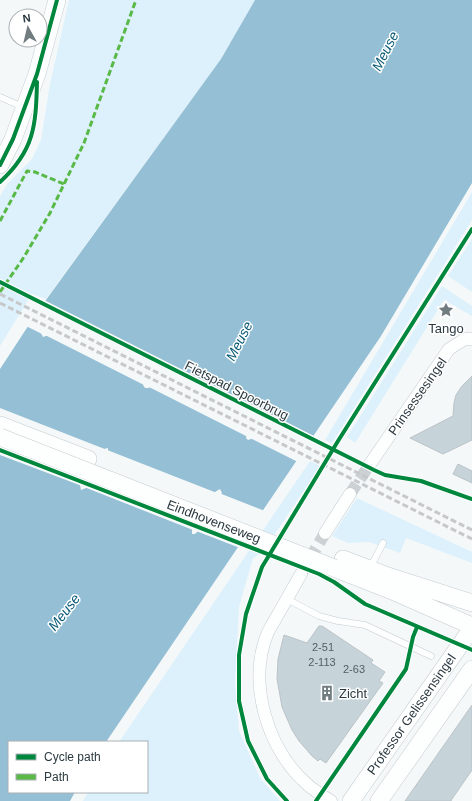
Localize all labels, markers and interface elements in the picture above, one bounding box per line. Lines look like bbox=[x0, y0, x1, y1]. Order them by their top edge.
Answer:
north arrow bbox=[8, 8, 48, 48]
text: N bbox=[22, 12, 31, 25]
water label: Meuse bbox=[368, 28, 402, 73]
place icon: Tango bbox=[437, 301, 455, 319]
water label: Meuse bbox=[222, 318, 256, 363]
place label: Tango bbox=[428, 321, 464, 336]
street label: Prinsessesingel bbox=[385, 355, 450, 438]
street label: Fietspad Spoorbrug bbox=[182, 358, 291, 423]
street label: Eindhovenseweg bbox=[165, 497, 263, 546]
water label: Meuse bbox=[45, 590, 83, 633]
house number: 2-51 bbox=[312, 641, 334, 653]
street label: Professor Gelissensingel bbox=[364, 651, 459, 777]
house number: 2-113 bbox=[308, 656, 336, 668]
house number: 2-63 bbox=[343, 663, 365, 675]
building icon: Zicht bbox=[318, 684, 336, 702]
place label: Zicht bbox=[339, 686, 368, 701]
legend bbox=[8, 741, 148, 793]
text: Cycle path bbox=[44, 750, 101, 764]
text: Path bbox=[44, 770, 69, 784]

